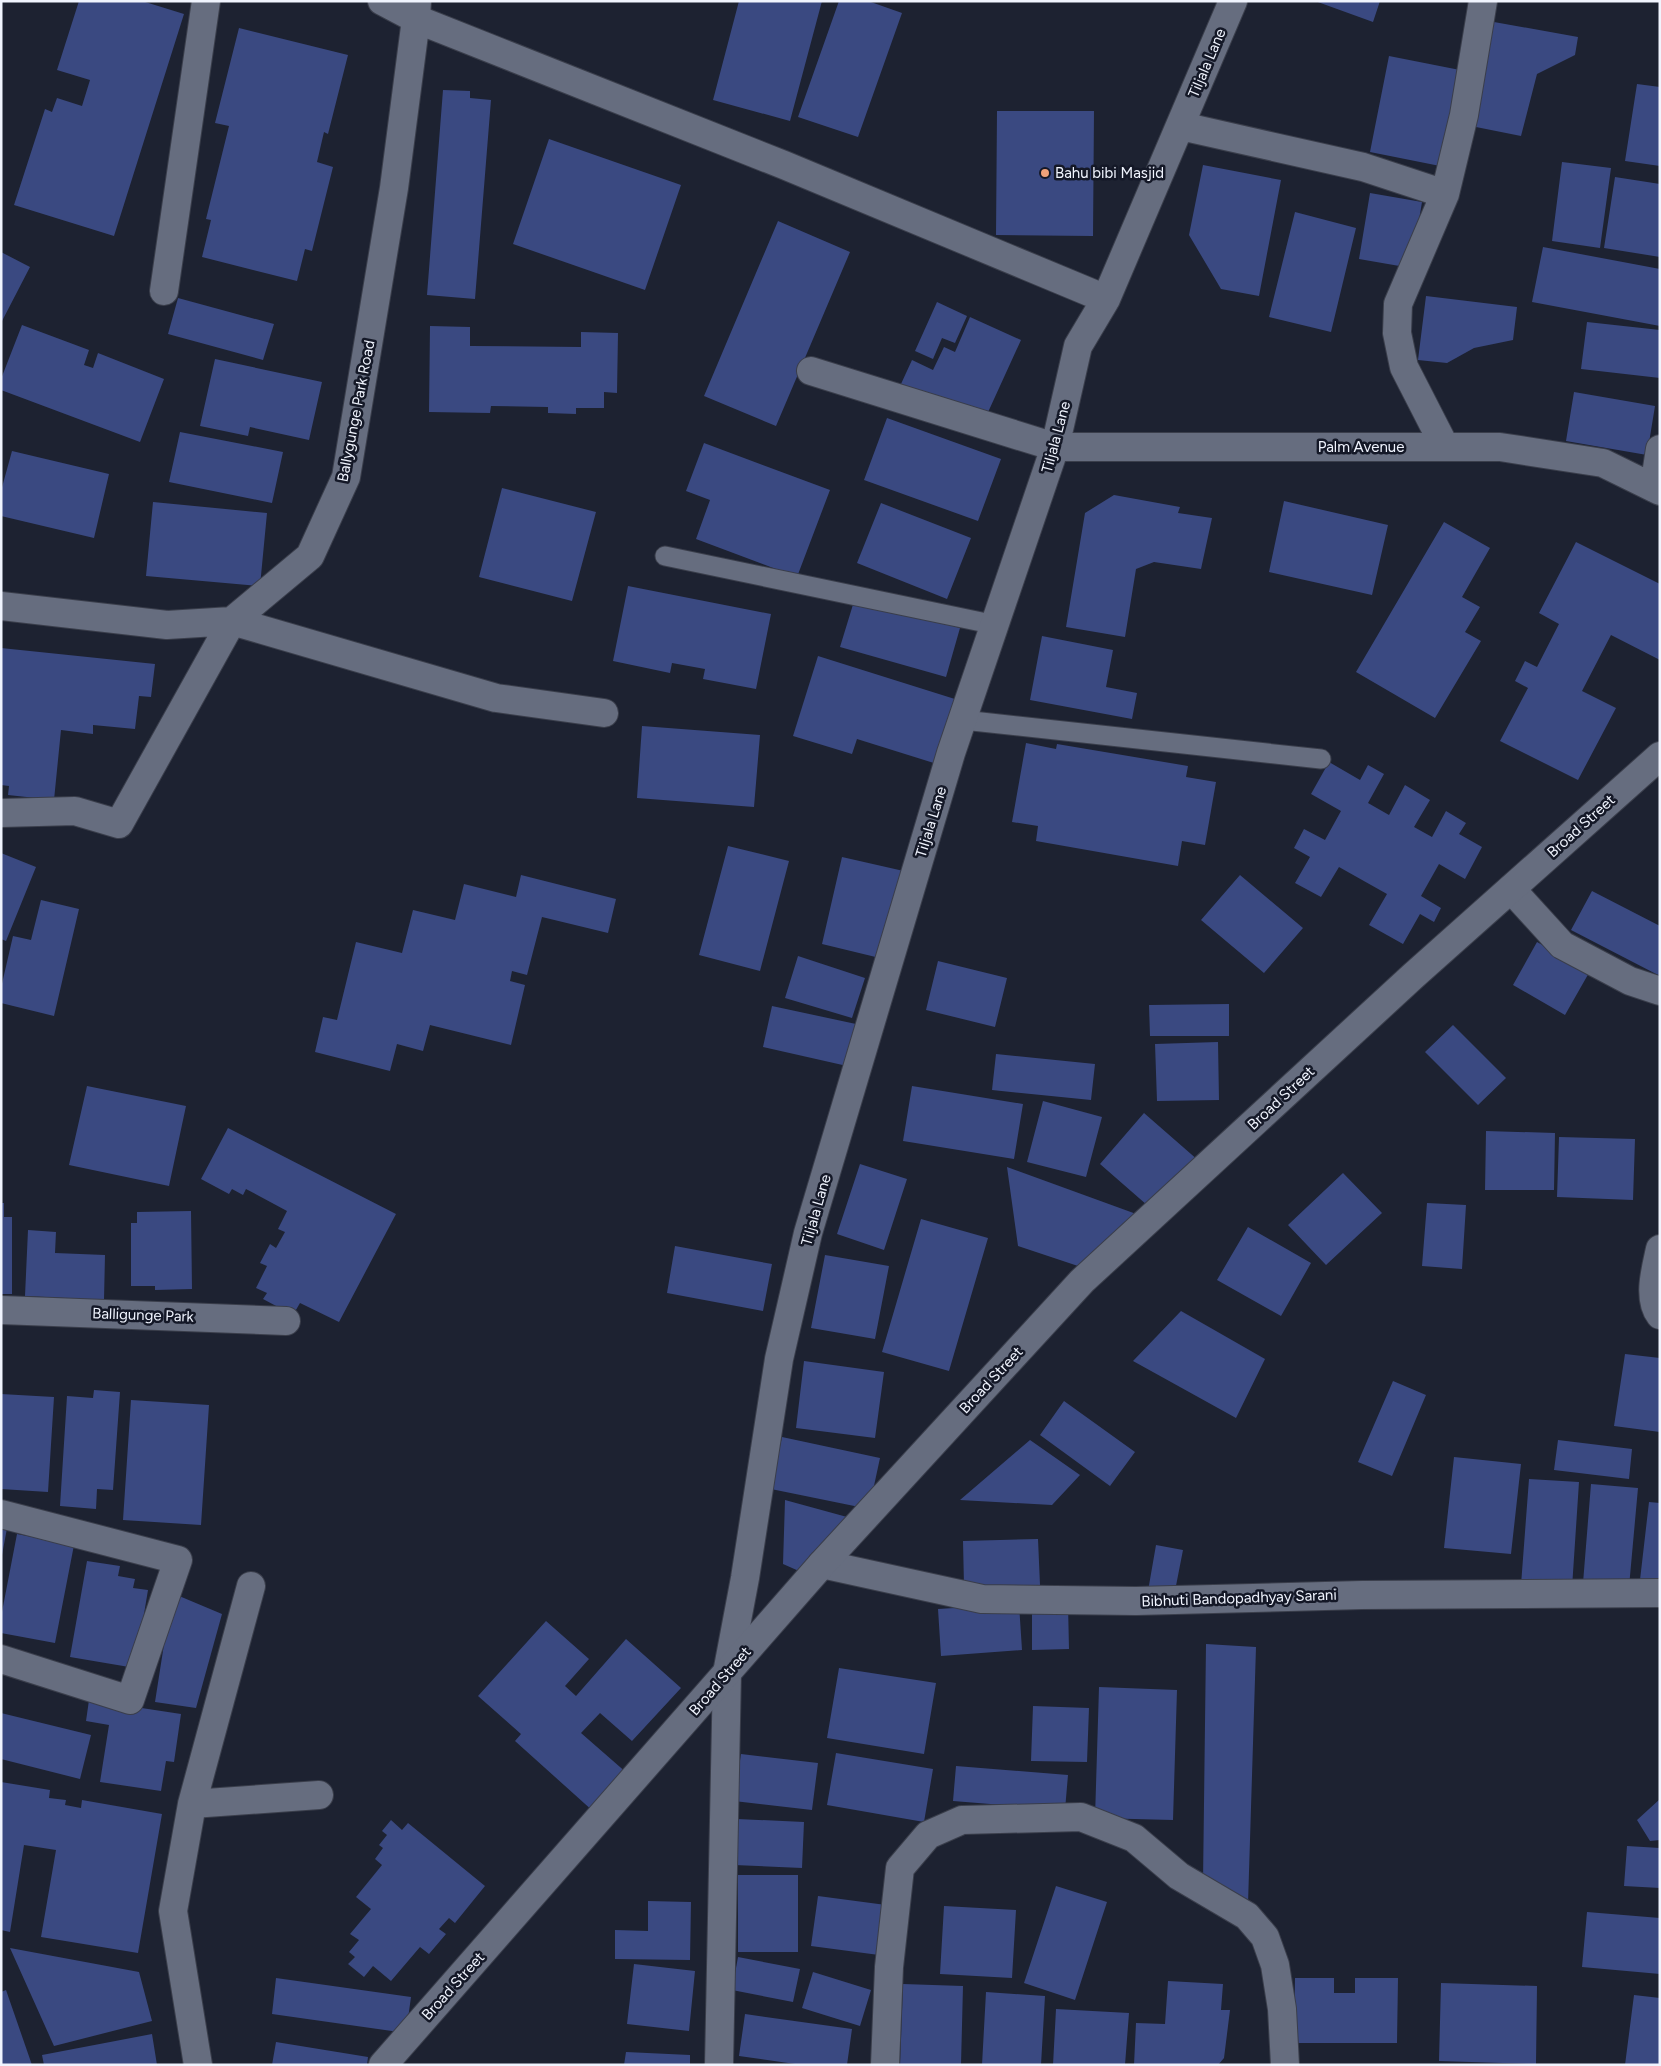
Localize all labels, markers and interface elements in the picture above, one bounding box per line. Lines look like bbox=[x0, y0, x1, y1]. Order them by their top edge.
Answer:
street label: Tiljala Lane bbox=[1184, 26, 1230, 100]
place label: Bahu bibi Masjid bbox=[1055, 164, 1164, 182]
marker: Bahu bibi Masjid bbox=[1039, 167, 1051, 179]
street label: Ballygunge Park Road bbox=[333, 339, 379, 483]
street label: Tiljala Lane bbox=[1038, 399, 1074, 475]
street label: Palm Avenue bbox=[1318, 438, 1404, 456]
street label: Tiljala Lane bbox=[912, 784, 950, 860]
street label: Broad Street bbox=[1543, 791, 1619, 861]
street label: Broad Street bbox=[1244, 1062, 1318, 1134]
street label: Tiljala Lane bbox=[797, 1172, 835, 1248]
street label: Balligunge Park bbox=[92, 1304, 195, 1326]
street label: Broad Street bbox=[955, 1343, 1027, 1417]
street label: Bibhuti Bandopadhyay Sarani bbox=[1141, 1586, 1337, 1610]
street label: Broad Street bbox=[685, 1643, 755, 1719]
street label: Broad Street bbox=[418, 1948, 488, 2024]

